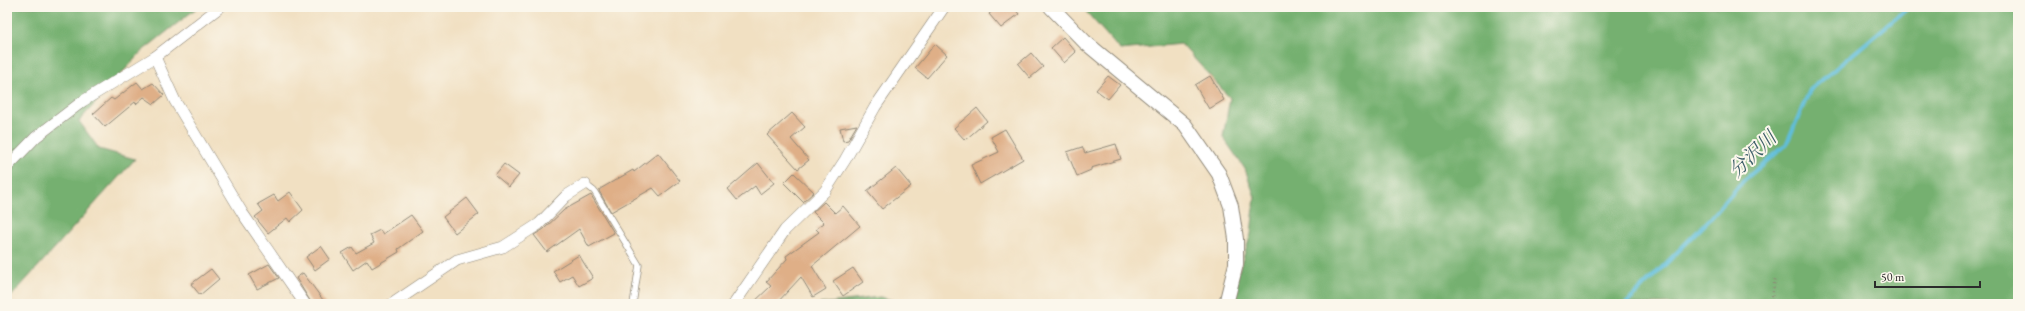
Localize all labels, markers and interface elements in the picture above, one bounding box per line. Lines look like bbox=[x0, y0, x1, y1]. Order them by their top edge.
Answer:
water label: 分沢川 bbox=[1723, 124, 1783, 183]
scale bar bbox=[1875, 263, 1980, 289]
text: 50 m bbox=[1881, 269, 1905, 285]

